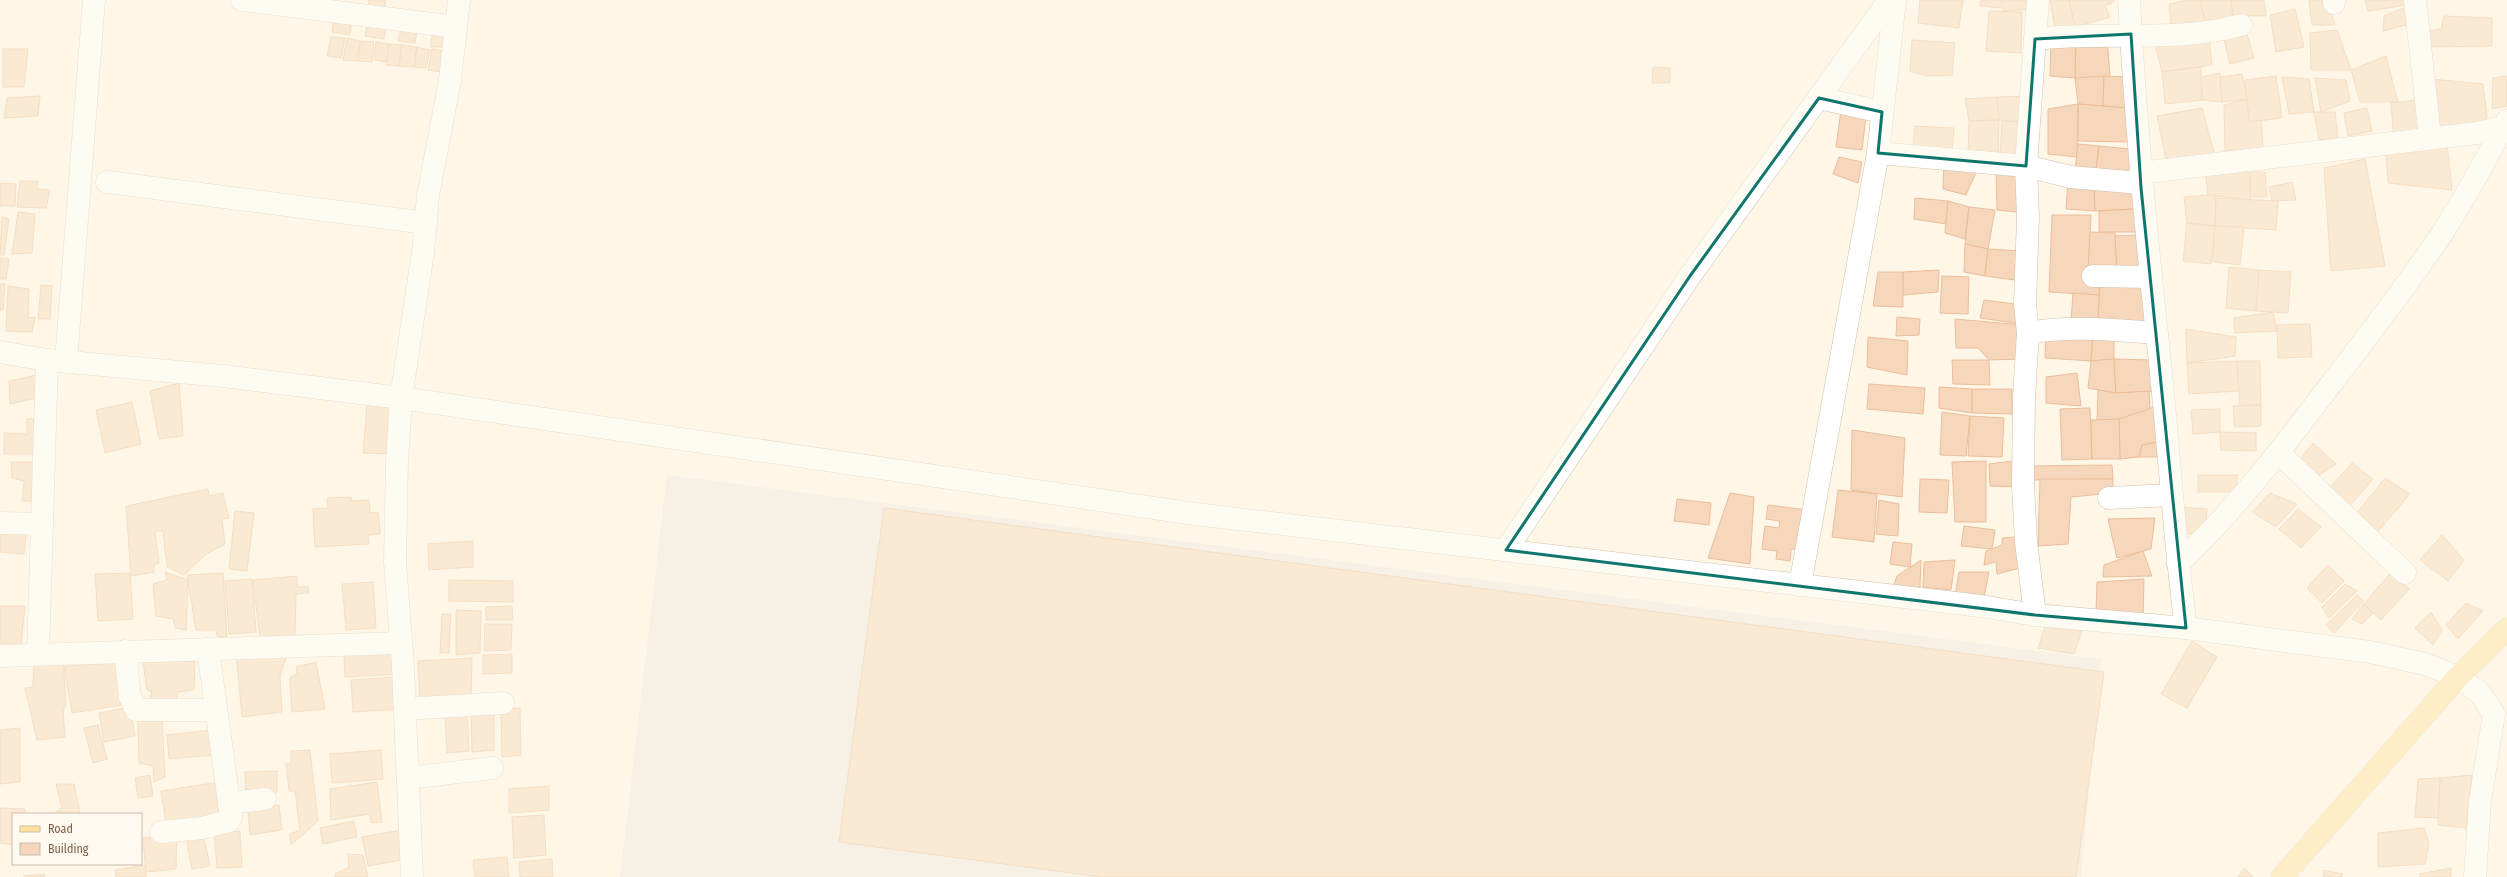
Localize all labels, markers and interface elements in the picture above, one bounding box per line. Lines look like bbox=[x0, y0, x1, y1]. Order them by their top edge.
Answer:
legend bbox=[12, 813, 142, 865]
text: Road bbox=[48, 822, 73, 836]
text: Building bbox=[48, 842, 89, 856]

